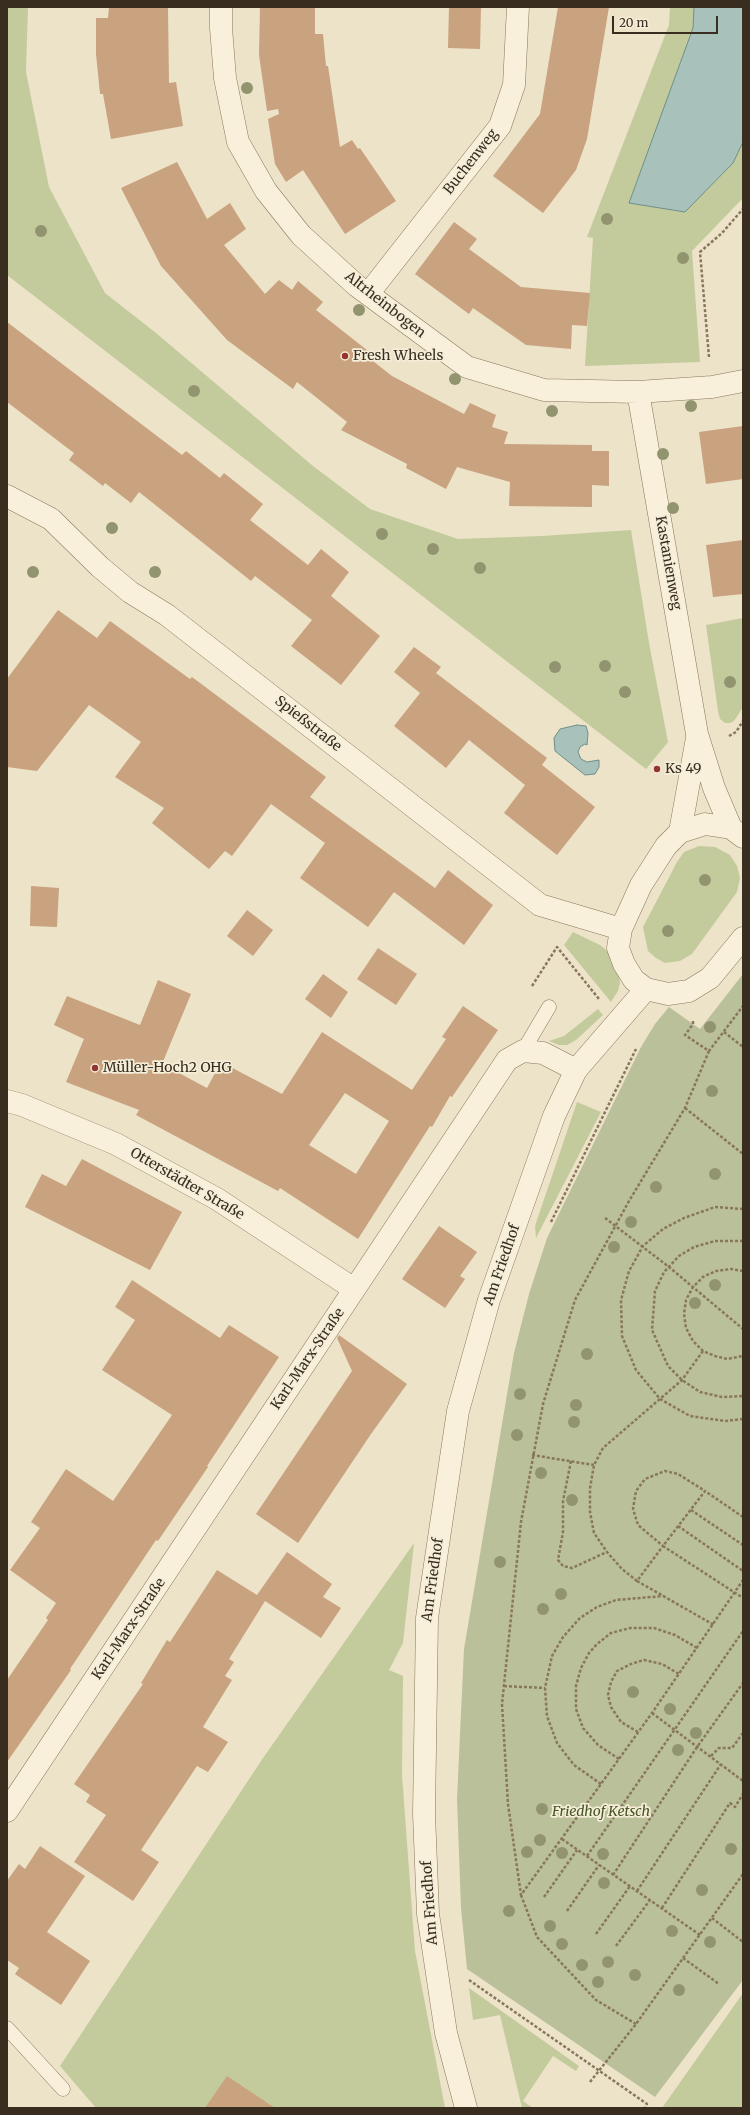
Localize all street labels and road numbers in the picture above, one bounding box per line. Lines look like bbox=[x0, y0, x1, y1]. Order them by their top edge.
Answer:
street label: Buchenweg bbox=[440, 126, 502, 198]
street label: Altrheinbogen bbox=[341, 268, 429, 342]
street label: Kastanienweg bbox=[651, 515, 685, 611]
street label: Spießstraße bbox=[271, 693, 345, 755]
street label: Otterstädter Straße bbox=[127, 1144, 247, 1224]
street label: Am Friedhof bbox=[480, 1222, 524, 1308]
street label: Karl-Marx-Straße bbox=[268, 1305, 348, 1413]
street label: Am Friedhof bbox=[419, 1537, 447, 1623]
street label: Karl-Marx-Straße bbox=[89, 1575, 169, 1683]
street label: Am Friedhof bbox=[419, 1860, 441, 1946]

